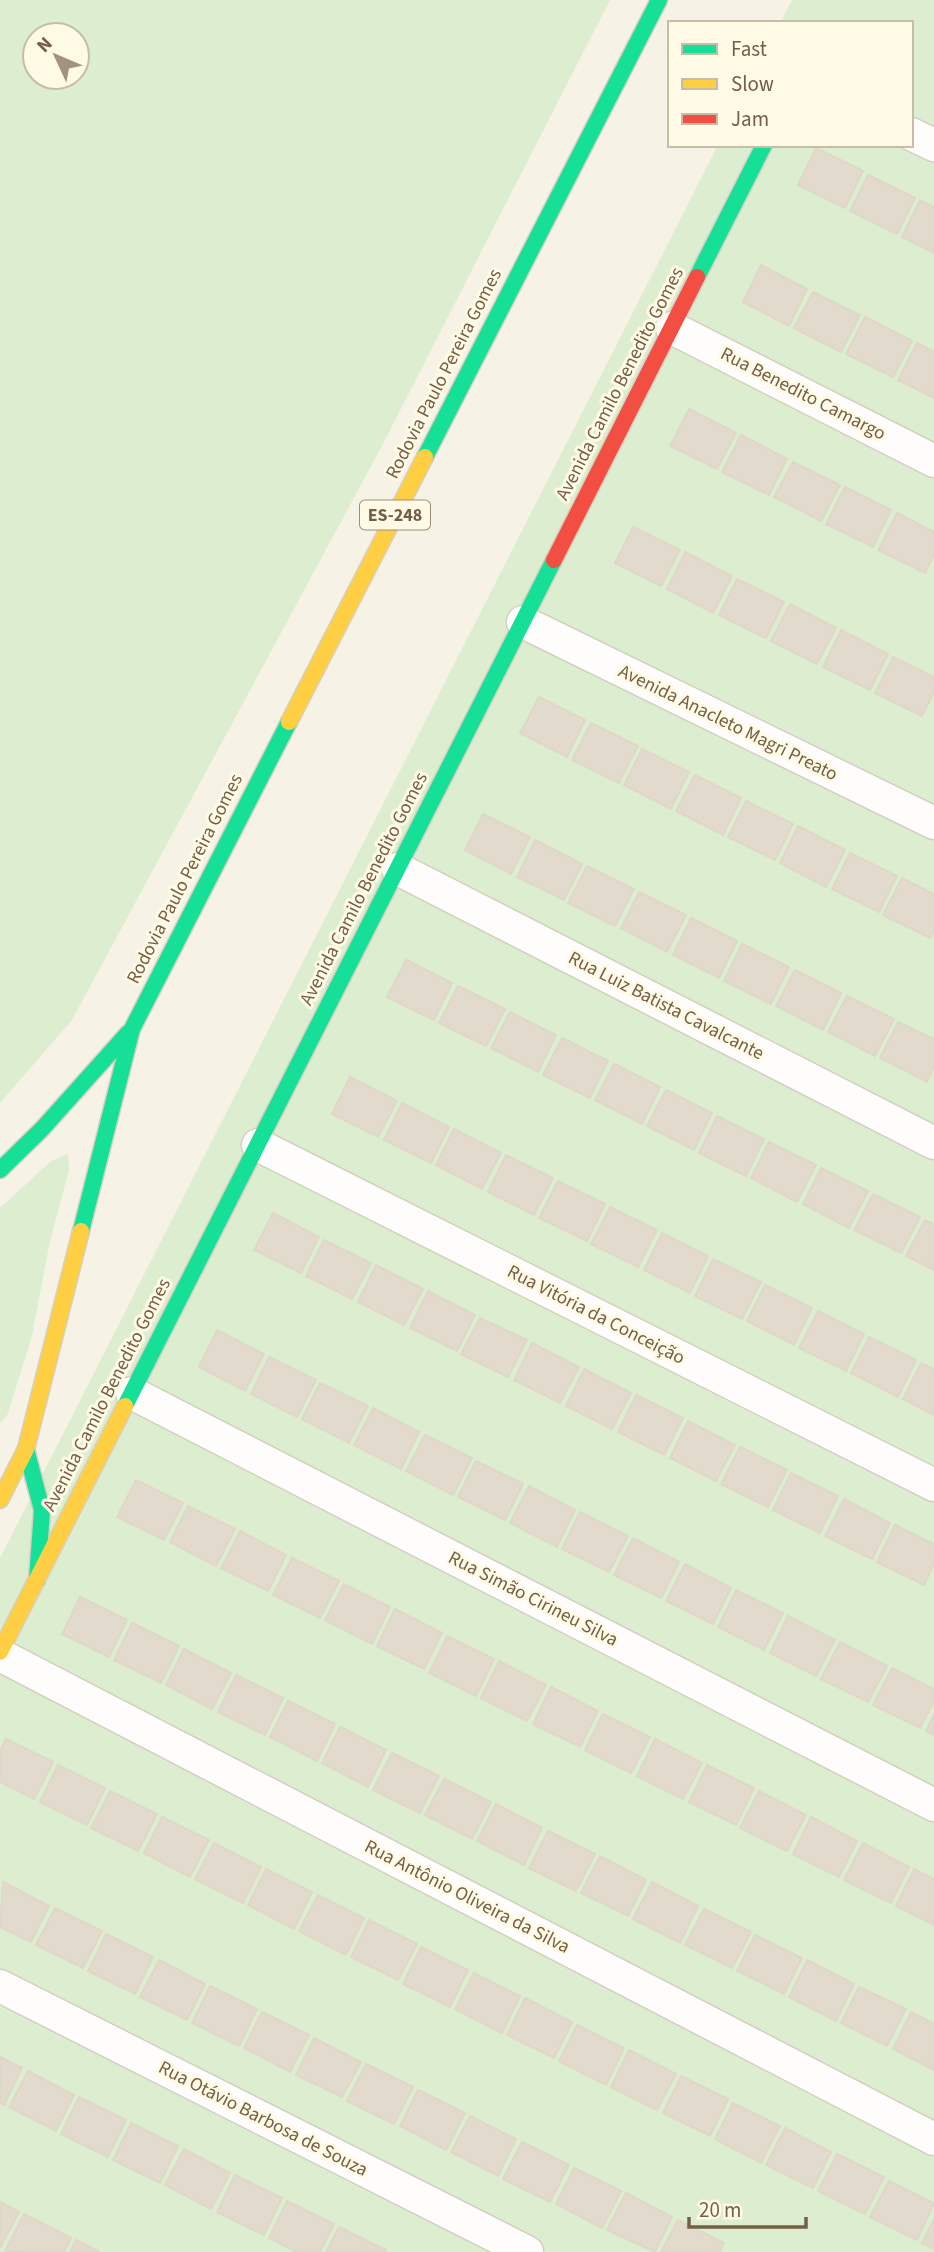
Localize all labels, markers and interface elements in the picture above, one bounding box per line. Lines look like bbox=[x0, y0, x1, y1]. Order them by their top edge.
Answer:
north arrow bbox=[21, 21, 91, 91]
legend bbox=[668, 21, 913, 147]
text: N bbox=[31, 31, 59, 59]
text: Fast bbox=[731, 34, 767, 64]
text: Slow bbox=[731, 69, 774, 99]
text: Jam bbox=[731, 104, 769, 134]
street label: Avenida Camilo Benedito Gomes bbox=[549, 263, 691, 505]
street label: Rodovia Paulo Pereira Gomes bbox=[379, 264, 509, 484]
street label: Rua Benedito Camargo bbox=[716, 341, 890, 447]
road number: ES-248 bbox=[360, 500, 430, 530]
street label: Avenida Anacleto Magri Preato bbox=[614, 658, 842, 788]
street label: Avenida Camilo Benedito Gomes bbox=[293, 768, 435, 1010]
street label: Rodovia Paulo Pereira Gomes bbox=[120, 769, 250, 989]
street label: Rua Luiz Batista Cavalcante bbox=[563, 945, 769, 1067]
street label: Rua Vitória da Conceição bbox=[502, 1258, 690, 1372]
street label: Avenida Camilo Benedito Gomes bbox=[36, 1274, 178, 1516]
street label: Rua Simão Cirineu Silva bbox=[443, 1544, 623, 1654]
street label: Rua Antônio Oliveira da Silva bbox=[360, 1833, 574, 1961]
street label: Rua Otávio Barbosa de Souza bbox=[154, 2054, 372, 2184]
scale bar bbox=[689, 2186, 806, 2230]
text: 20 m bbox=[699, 2195, 741, 2225]

